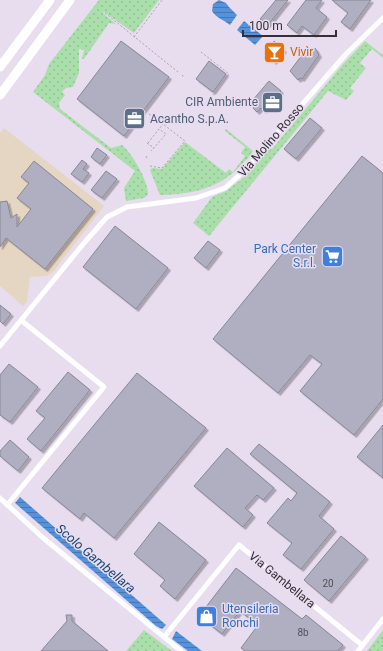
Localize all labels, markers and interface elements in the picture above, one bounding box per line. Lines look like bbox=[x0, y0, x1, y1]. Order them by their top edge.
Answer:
scale bar bbox=[243, 12, 336, 38]
text: 100 m bbox=[249, 19, 283, 33]
bar icon: Vivìr bbox=[261, 39, 287, 65]
place label: Vivìr bbox=[290, 45, 313, 59]
office icon: CIR Ambiente bbox=[260, 89, 286, 115]
place label: CIR Ambiente bbox=[185, 95, 258, 109]
street label: Via Molino Rosso bbox=[235, 100, 307, 180]
office icon: Acantho S.p.A. bbox=[122, 106, 148, 132]
place label: Acantho S.p.A. bbox=[150, 112, 229, 126]
place label: Park Center S.r.l. bbox=[254, 242, 316, 270]
supermarket icon: Park Center S.r.l. bbox=[319, 243, 345, 269]
water label: Scolo Gambellara bbox=[53, 521, 138, 596]
street label: Via Gambellara bbox=[246, 549, 318, 611]
house number: 20 bbox=[322, 578, 334, 589]
place label: Utensileria Ronchi bbox=[222, 602, 279, 630]
shop icon: Utensileria Ronchi bbox=[194, 603, 220, 629]
house number: 8b bbox=[297, 627, 309, 638]

